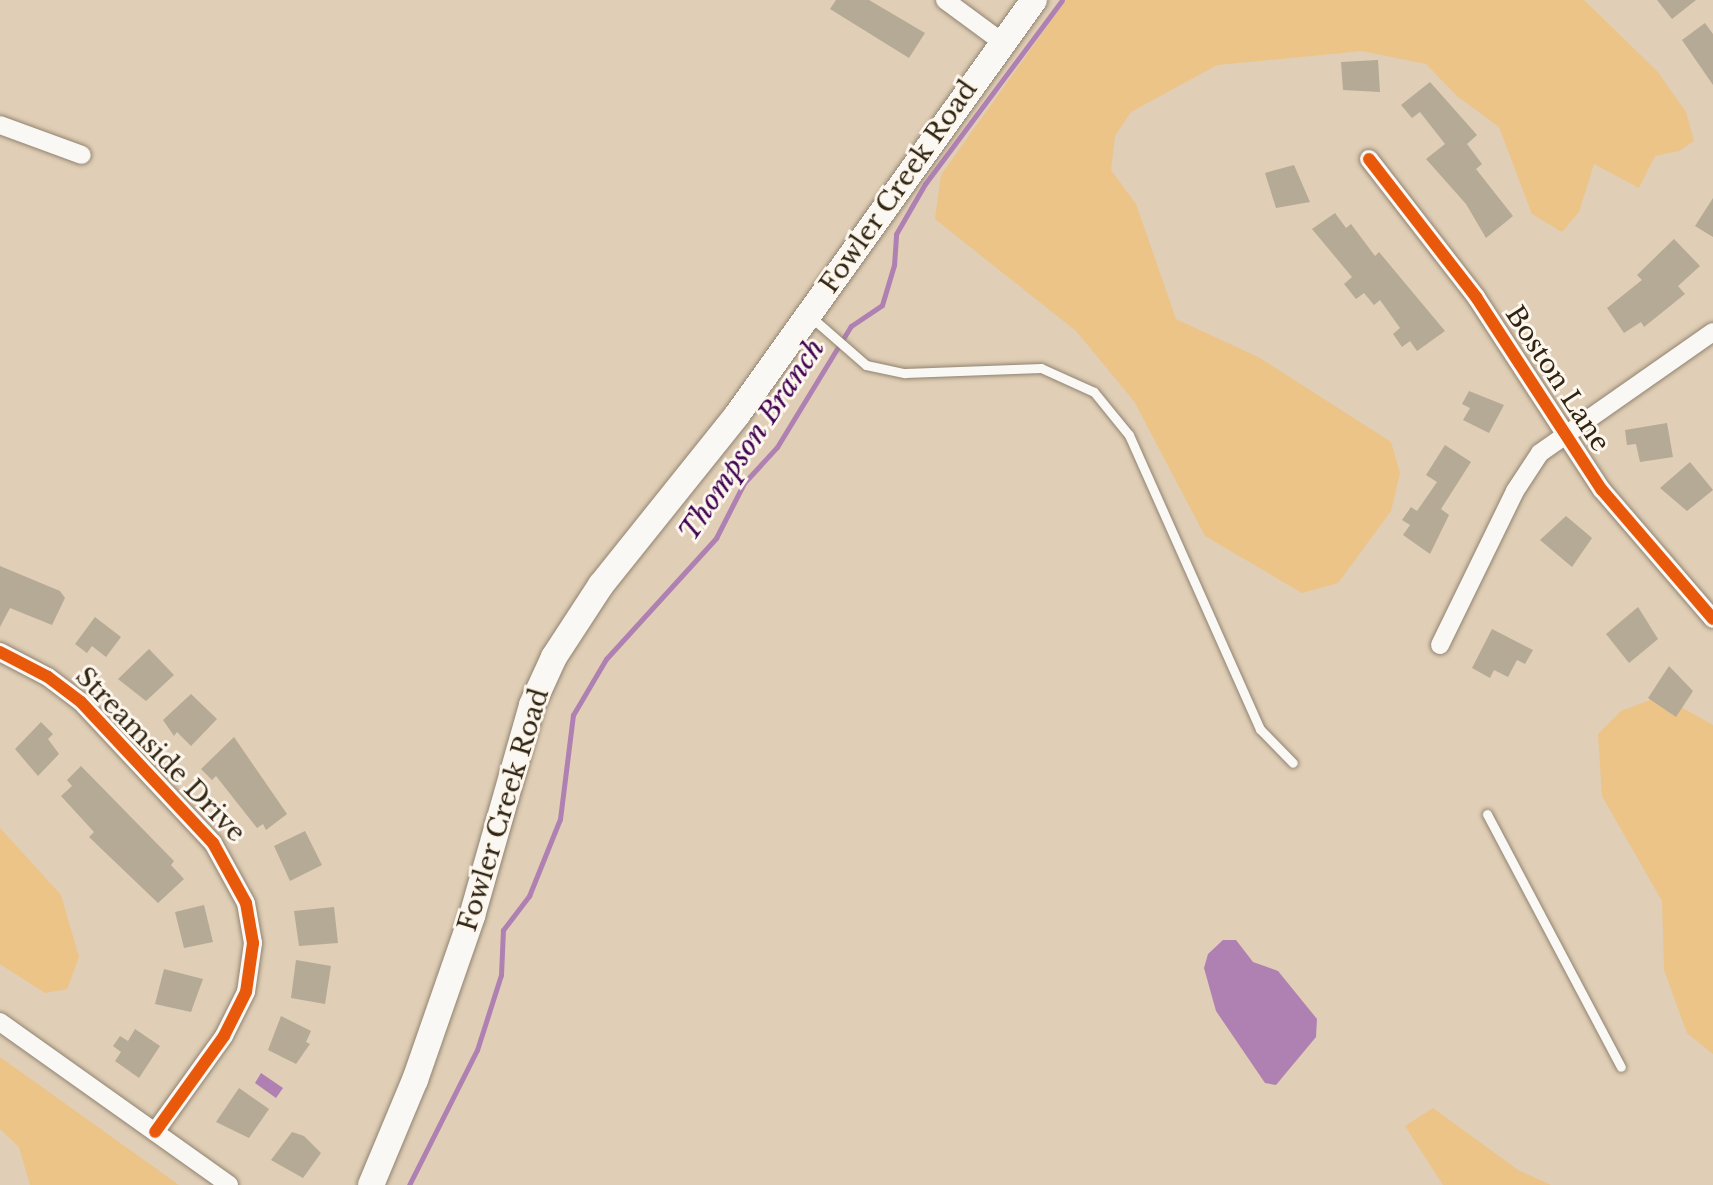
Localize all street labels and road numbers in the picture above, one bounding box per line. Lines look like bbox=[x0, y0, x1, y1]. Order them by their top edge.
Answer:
street label: Fowler Creek Road bbox=[814, 74, 984, 300]
street label: Boston Lane bbox=[1498, 300, 1616, 458]
street label: Streamside Drive bbox=[69, 661, 251, 849]
street label: Fowler Creek Road bbox=[452, 684, 556, 936]

